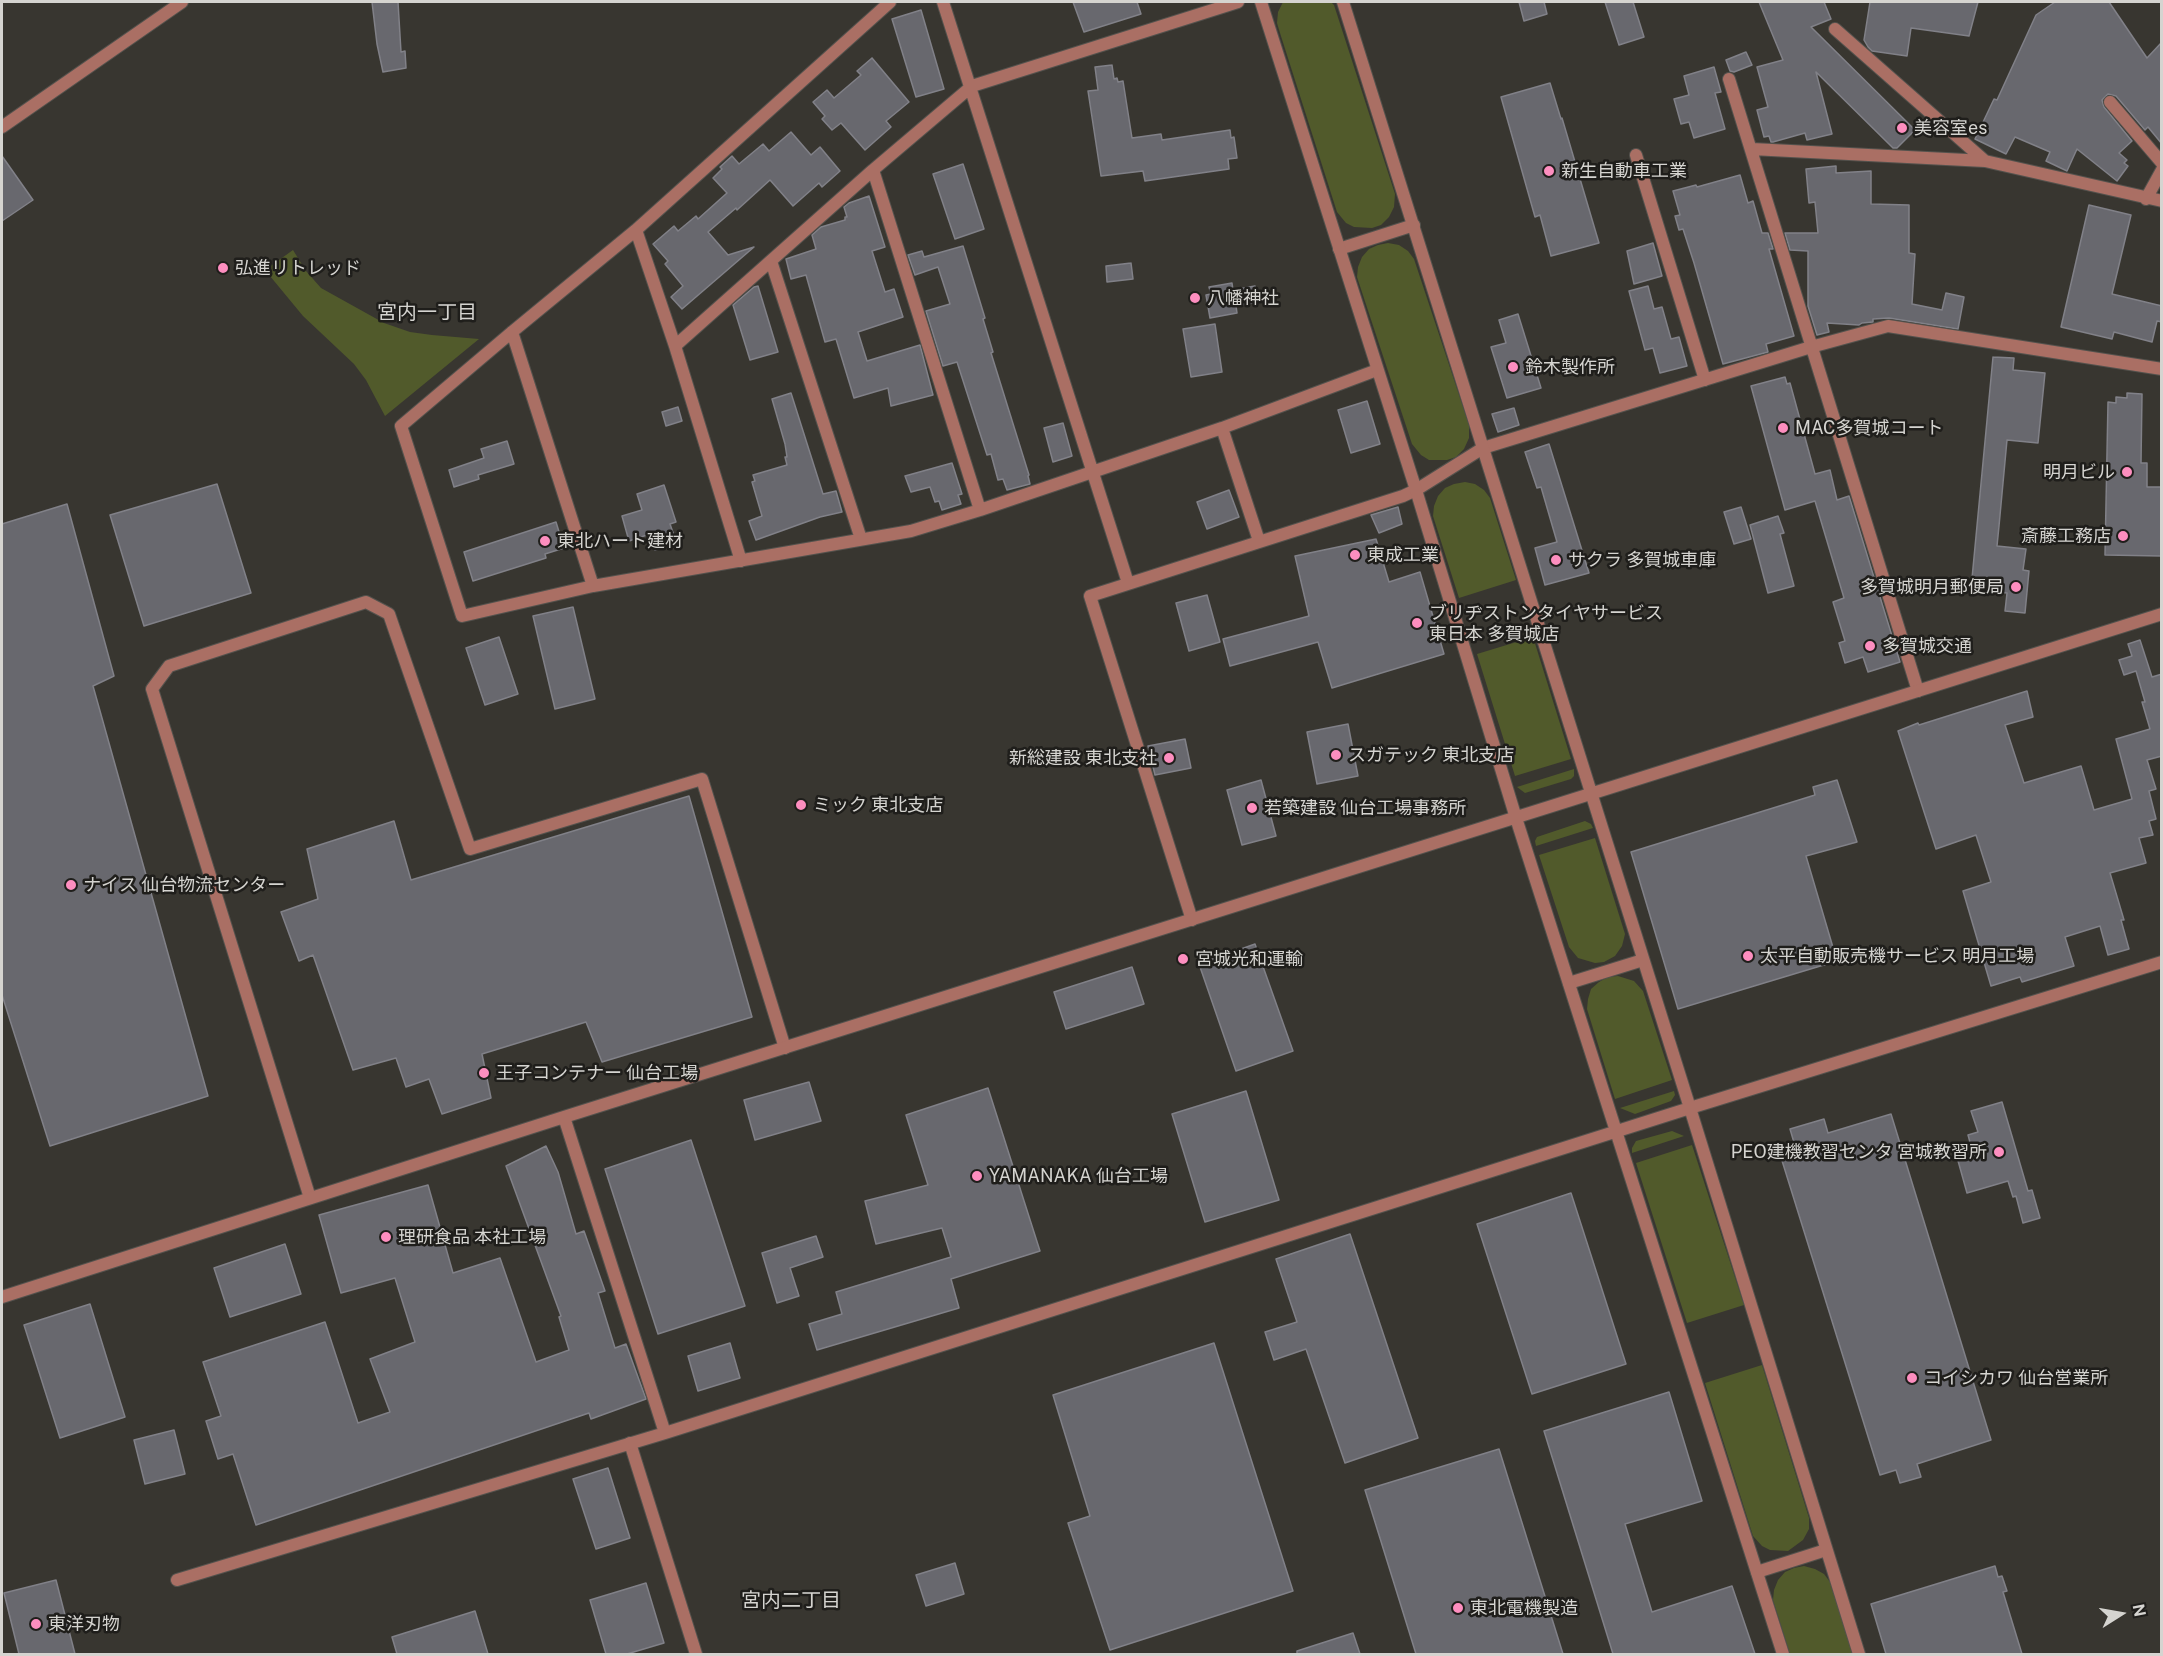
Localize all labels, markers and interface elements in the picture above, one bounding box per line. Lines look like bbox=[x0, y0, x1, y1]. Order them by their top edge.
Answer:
place label: 美容室es bbox=[1914, 117, 1987, 139]
marker: 美容室es bbox=[1895, 121, 1909, 135]
place label: 新生自動車工業 bbox=[1561, 160, 1687, 182]
marker: 新生自動車工業 bbox=[1542, 164, 1556, 178]
place label: 弘進リトレッド bbox=[235, 257, 361, 279]
marker: 弘進リトレッド bbox=[216, 261, 230, 275]
place label: 八幡神社 bbox=[1207, 287, 1279, 309]
marker: 八幡神社 bbox=[1188, 291, 1202, 305]
district label: 宮内一丁目 bbox=[377, 301, 477, 325]
place label: 鈴木製作所 bbox=[1525, 356, 1615, 378]
marker: 鈴木製作所 bbox=[1506, 360, 1520, 374]
place label: MAC多賀城コート bbox=[1795, 417, 1943, 439]
marker: MAC多賀城コート bbox=[1776, 421, 1790, 435]
place label: 明月ビル bbox=[2043, 461, 2115, 483]
marker: 明月ビル bbox=[2120, 465, 2134, 479]
place label: 斎藤工務店 bbox=[2021, 525, 2111, 547]
marker: 斎藤工務店 bbox=[2116, 529, 2130, 543]
place label: 東北ハート建材 bbox=[557, 530, 683, 552]
marker: 東北ハート建材 bbox=[538, 534, 552, 548]
place label: 東成工業 bbox=[1367, 544, 1439, 566]
marker: 東成工業 bbox=[1348, 548, 1362, 562]
place label: サクラ 多賀城車庫 bbox=[1568, 549, 1716, 571]
marker: サクラ 多賀城車庫 bbox=[1549, 553, 1563, 567]
place label: 多賀城明月郵便局 bbox=[1860, 576, 2004, 598]
marker: 多賀城明月郵便局 bbox=[2009, 580, 2023, 594]
place label: ブリヂストンタイヤサービス 東日本 多賀城店 bbox=[1429, 602, 1663, 644]
marker: ブリヂストンタイヤサービス 東日本 多賀城店 bbox=[1410, 616, 1424, 630]
place label: 多賀城交通 bbox=[1882, 635, 1972, 657]
marker: 多賀城交通 bbox=[1863, 639, 1877, 653]
place label: スガテック 東北支店 bbox=[1348, 744, 1514, 766]
place label: 新総建設 東北支社 bbox=[1009, 747, 1157, 769]
marker: スガテック 東北支店 bbox=[1329, 748, 1343, 762]
marker: 新総建設 東北支社 bbox=[1162, 751, 1176, 765]
place label: ミック 東北支店 bbox=[813, 794, 943, 816]
place label: 若築建設 仙台工場事務所 bbox=[1264, 797, 1466, 819]
marker: ミック 東北支店 bbox=[794, 798, 808, 812]
marker: 若築建設 仙台工場事務所 bbox=[1245, 801, 1259, 815]
place label: ナイス 仙台物流センター bbox=[83, 874, 285, 896]
marker: ナイス 仙台物流センター bbox=[64, 878, 78, 892]
place label: 太平自動販売機サービス 明月工場 bbox=[1760, 945, 2034, 967]
place label: 宮城光和運輸 bbox=[1195, 948, 1303, 970]
marker: 太平自動販売機サービス 明月工場 bbox=[1741, 949, 1755, 963]
marker: 宮城光和運輸 bbox=[1176, 952, 1190, 966]
place label: 王子コンテナー 仙台工場 bbox=[496, 1062, 698, 1084]
marker: 王子コンテナー 仙台工場 bbox=[477, 1066, 491, 1080]
place label: PEO建機教習センタ 宮城教習所 bbox=[1731, 1141, 1987, 1163]
marker: PEO建機教習センタ 宮城教習所 bbox=[1992, 1145, 2006, 1159]
place label: YAMANAKA 仙台工場 bbox=[989, 1165, 1168, 1187]
marker: YAMANAKA 仙台工場 bbox=[970, 1169, 984, 1183]
place label: 理研食品 本社工場 bbox=[398, 1226, 546, 1248]
marker: 理研食品 本社工場 bbox=[379, 1230, 393, 1244]
place label: コイシカワ 仙台営業所 bbox=[1924, 1367, 2108, 1389]
marker: コイシカワ 仙台営業所 bbox=[1905, 1371, 1919, 1385]
north arrow bbox=[2091, 1584, 2151, 1644]
district label: 宮内二丁目 bbox=[741, 1589, 841, 1613]
place label: 東北電機製造 bbox=[1470, 1597, 1578, 1619]
marker: 東北電機製造 bbox=[1451, 1601, 1465, 1615]
text: N bbox=[2129, 1603, 2150, 1618]
place label: 東洋刃物 bbox=[48, 1613, 120, 1635]
marker: 東洋刃物 bbox=[29, 1617, 43, 1631]

